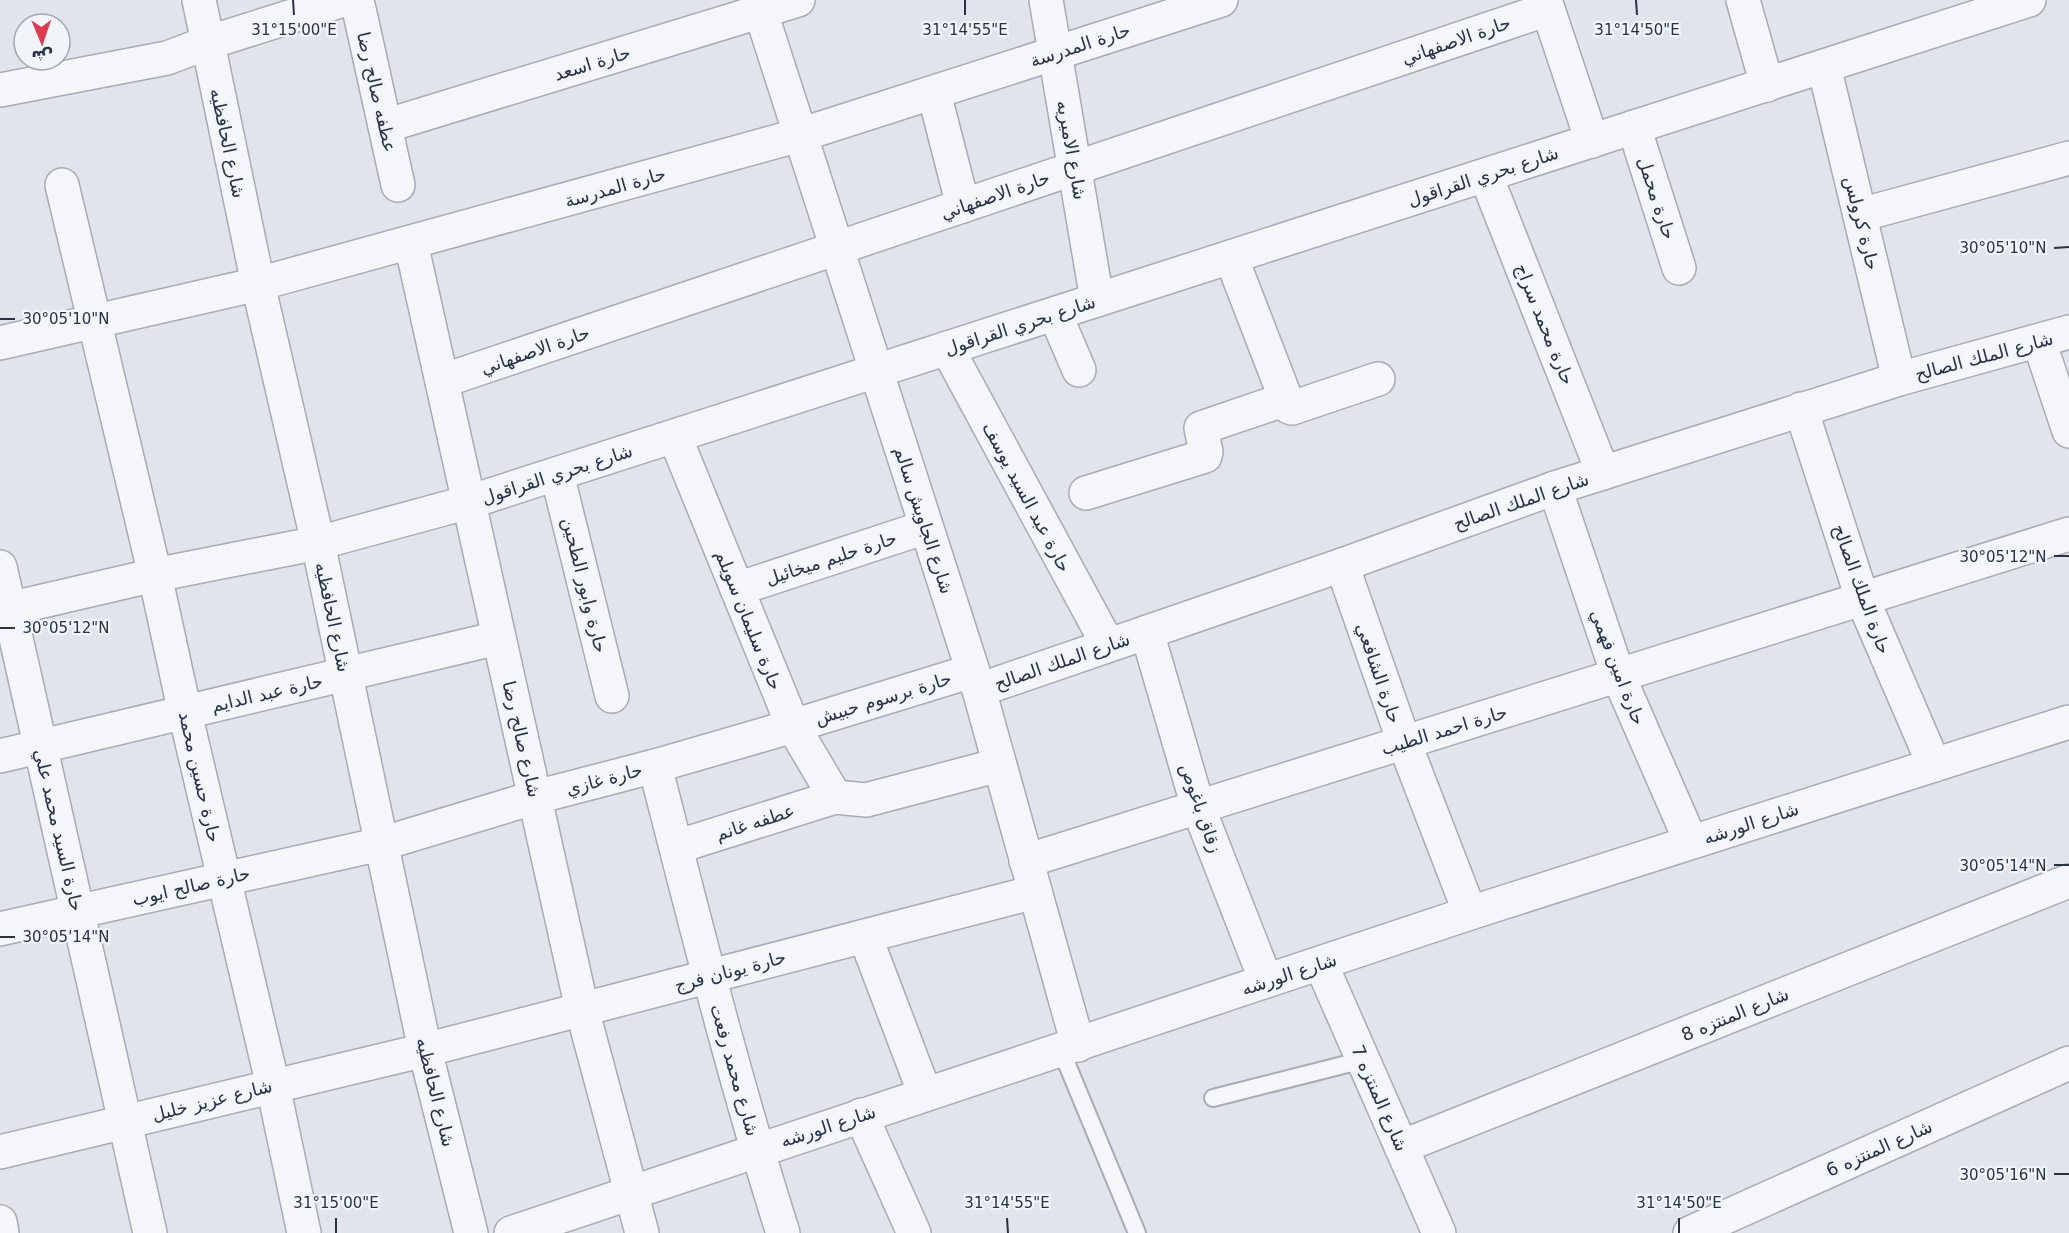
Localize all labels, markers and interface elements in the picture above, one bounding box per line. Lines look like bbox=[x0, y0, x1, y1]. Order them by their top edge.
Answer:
north arrow bbox=[12, 12, 72, 72]
street label: حارة الاصفهاني bbox=[1399, 12, 1514, 69]
street label: حارة المدرسة bbox=[1027, 19, 1133, 71]
text: 31°15'00"E bbox=[251, 21, 337, 39]
text: 31°14'55"E bbox=[922, 21, 1008, 39]
text: 31°14'50"E bbox=[1594, 21, 1680, 39]
street label: عطفه صالح رضا bbox=[352, 30, 401, 155]
street label: حارة اسعد bbox=[551, 41, 633, 85]
text: ش bbox=[31, 47, 54, 66]
street label: شارع الحافظيه bbox=[205, 86, 250, 200]
street label: شارع الاميريه bbox=[1052, 99, 1091, 202]
street label: شارع بحري القراقول bbox=[1405, 142, 1562, 211]
street label: حارة محمل bbox=[1634, 154, 1680, 242]
street label: حارة المدرسة bbox=[562, 163, 668, 211]
street label: حارة الاصفهاني bbox=[938, 167, 1053, 224]
street label: حارة كرولس bbox=[1839, 174, 1884, 272]
text: 30°05'10"N bbox=[1959, 239, 2047, 257]
street label: حارة محمد سراج bbox=[1510, 260, 1579, 388]
street label: شارع بحري القراقول bbox=[942, 291, 1099, 360]
text: 30°05'10"N bbox=[22, 310, 110, 328]
street label: حارة الاصفهاني bbox=[478, 322, 593, 379]
street label: شارع الملك الصالح bbox=[1913, 327, 2056, 386]
street label: حارة عبد السيد يوسف bbox=[978, 418, 1075, 576]
street label: شارع بحري القراقول bbox=[479, 440, 636, 509]
street label: شارع الجاويش سالم bbox=[889, 444, 958, 597]
street label: شارع الملك الصالح bbox=[1450, 468, 1592, 535]
street label: حارة وابور الطحين bbox=[557, 515, 612, 655]
street label: حارة الملك الصالح bbox=[1828, 521, 1895, 657]
street label: حارة حليم ميخائيل bbox=[763, 527, 900, 590]
street label: حارة سليمان سويلم bbox=[710, 547, 787, 693]
text: 30°05'12"N bbox=[1959, 548, 2047, 566]
street label: شارع الحافظيه bbox=[310, 560, 355, 674]
street label: حارة امين فهمي bbox=[1585, 606, 1650, 728]
text: 30°05'12"N bbox=[22, 619, 110, 637]
street label: حارة الشافعي bbox=[1351, 620, 1406, 726]
street label: شارع الملك الصالح bbox=[991, 628, 1133, 695]
street label: حارة برسوم حبيش bbox=[812, 667, 954, 730]
street label: حارة عبد الدايم bbox=[209, 670, 325, 717]
street label: شارع صالح رضا bbox=[497, 679, 546, 799]
street label: حارة احمد الطيب bbox=[1379, 701, 1509, 759]
street label: حارة حسين محمد bbox=[174, 710, 225, 845]
street label: حارة السيد محمد علي bbox=[29, 747, 88, 914]
street label: حارة غازي bbox=[564, 759, 645, 800]
street label: زقاق باغوص bbox=[1175, 760, 1226, 856]
street label: شارع الورشه bbox=[1701, 798, 1802, 849]
street label: عطفه غانم bbox=[713, 799, 797, 846]
text: 30°05'14"N bbox=[1959, 857, 2047, 875]
street label: حارة صالح ايوب bbox=[130, 862, 252, 911]
text: 30°05'14"N bbox=[22, 928, 110, 946]
street label: حارة يونان فرج bbox=[672, 946, 788, 997]
street label: شارع الورشه bbox=[1239, 949, 1340, 1000]
street label: شارع المنتزه 8 bbox=[1678, 983, 1792, 1046]
street label: شارع محمد رفعت bbox=[705, 1002, 764, 1139]
street label: شارع الحافظيه bbox=[411, 1035, 460, 1149]
street label: شارع المنتزه 7 bbox=[1346, 1042, 1413, 1155]
street label: شارع عزيز خليل bbox=[150, 1075, 275, 1126]
street label: شارع الورشه bbox=[778, 1101, 879, 1152]
street label: شارع المنتزه 6 bbox=[1823, 1115, 1936, 1182]
text: 30°05'16"N bbox=[1959, 1166, 2047, 1184]
text: 31°15'00"E bbox=[293, 1194, 379, 1212]
text: 31°14'55"E bbox=[964, 1194, 1050, 1212]
text: 31°14'50"E bbox=[1636, 1194, 1722, 1212]

